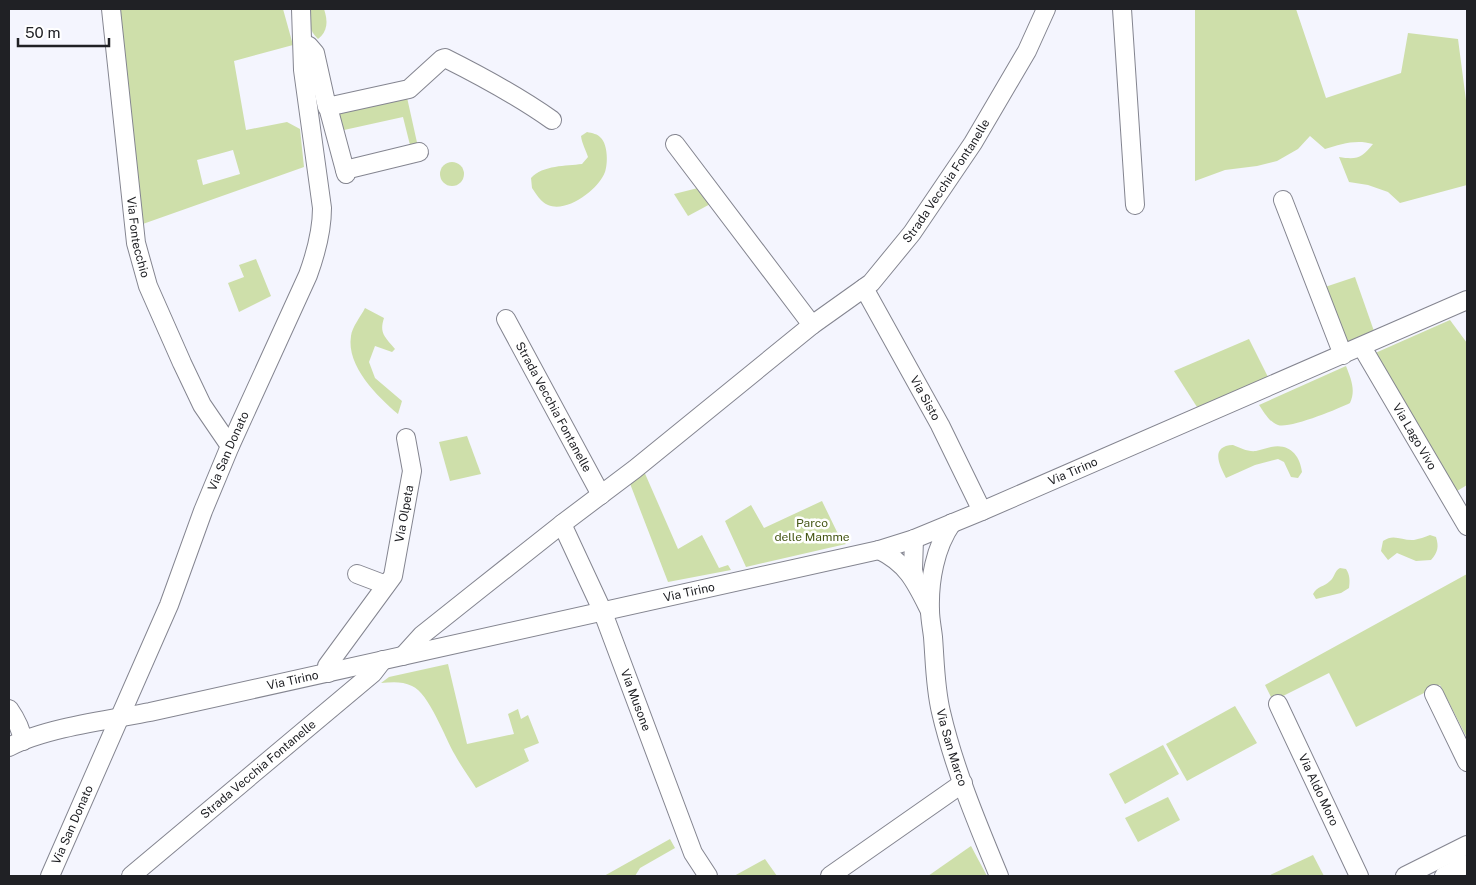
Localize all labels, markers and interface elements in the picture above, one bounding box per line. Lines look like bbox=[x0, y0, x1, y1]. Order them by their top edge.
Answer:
scale bar bbox=[18, 15, 109, 47]
text: 50 m bbox=[25, 24, 60, 41]
street label: Strada Vecchia Fontanelle bbox=[900, 116, 993, 246]
street label: Via Fontecchio bbox=[124, 196, 152, 279]
street label: Strada Vecchia Fontanelle bbox=[513, 339, 594, 475]
street label: Via Sisto bbox=[907, 373, 943, 423]
street label: Via Lago Vivo bbox=[1390, 401, 1440, 473]
street label: Via San Donato bbox=[205, 409, 252, 493]
street label: Via Tirino bbox=[1046, 454, 1100, 488]
street label: Via Olpeta bbox=[392, 484, 416, 543]
park label: Parco delle Mamme bbox=[774, 516, 850, 544]
street label: Via Tirino bbox=[662, 580, 716, 605]
street label: Via Musone bbox=[618, 667, 654, 733]
street label: Via Tirino bbox=[266, 668, 320, 693]
street label: Via San Marco bbox=[933, 707, 970, 788]
street label: Strada Vecchia Fontanelle bbox=[198, 717, 319, 822]
street label: Via Aldo Moro bbox=[1296, 752, 1342, 828]
street label: Via San Donato bbox=[49, 783, 96, 866]

